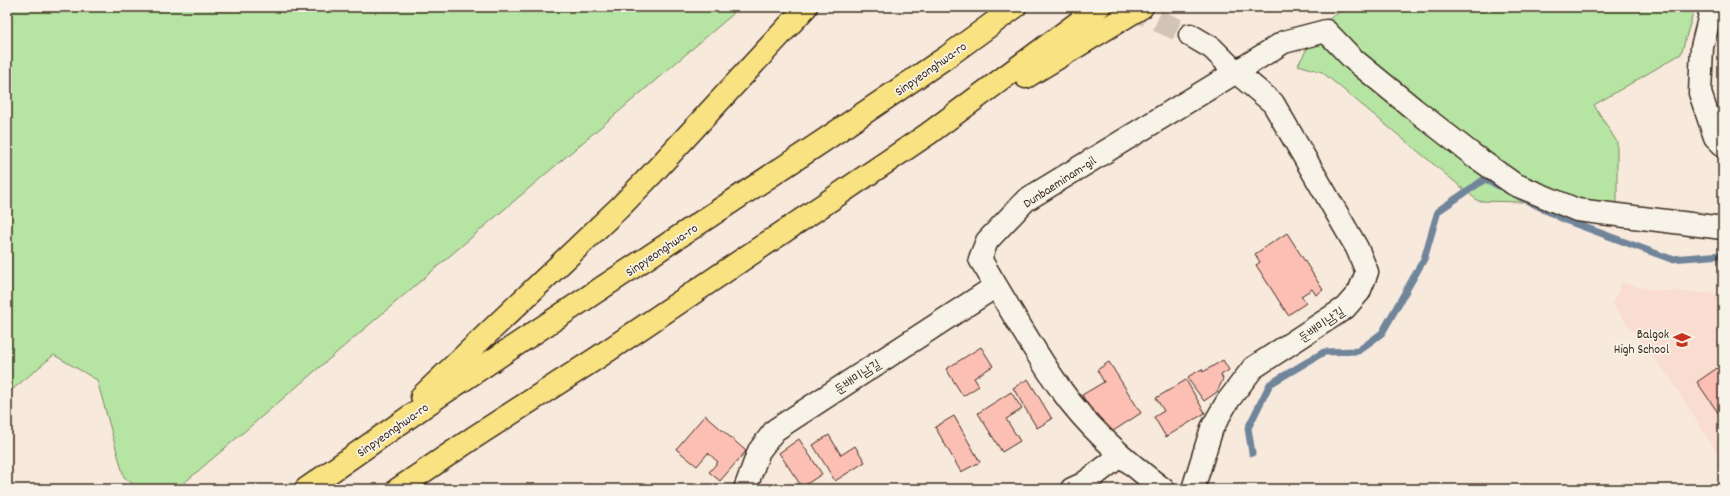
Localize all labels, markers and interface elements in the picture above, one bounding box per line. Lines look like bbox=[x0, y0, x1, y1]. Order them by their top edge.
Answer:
street label: Sinpyeonghwa-ro bbox=[892, 38, 971, 102]
street label: Dunbaeminam-gil bbox=[1020, 152, 1101, 214]
street label: Sinpyeonghwa-ro bbox=[622, 220, 703, 282]
street label: 둔배미남길 bbox=[1295, 304, 1349, 349]
place label: Balgok High School bbox=[1614, 326, 1669, 360]
school or university icon: Balgok High School bbox=[1672, 330, 1692, 350]
street label: 둔배미남길 bbox=[831, 356, 885, 400]
street label: Sinpyeonghwa-ro bbox=[354, 399, 433, 463]

